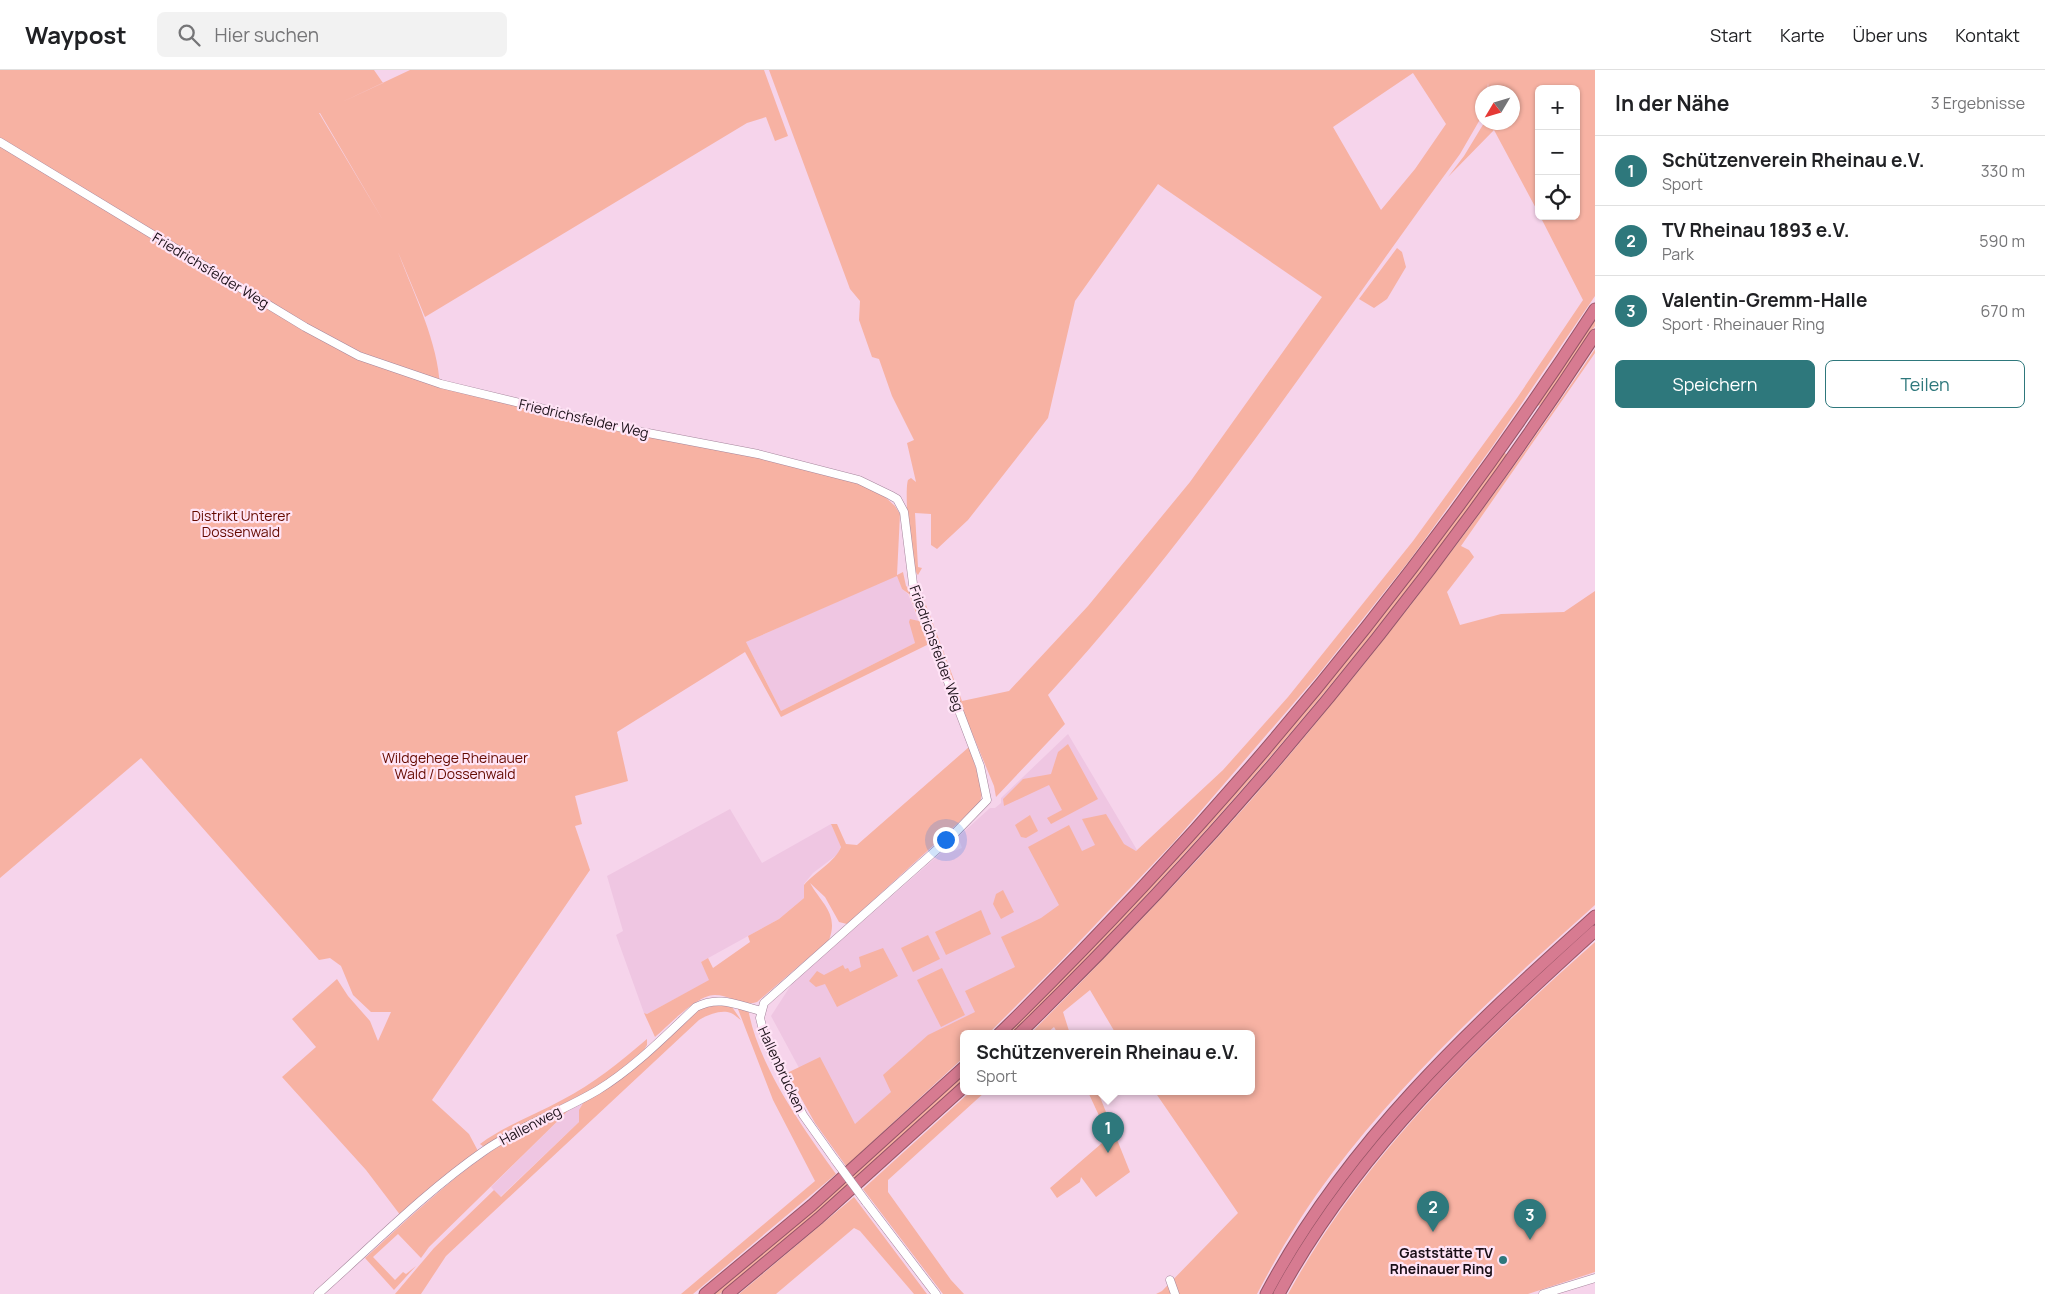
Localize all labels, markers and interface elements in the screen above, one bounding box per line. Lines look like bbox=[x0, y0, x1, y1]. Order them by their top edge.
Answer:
search box bbox=[157, 12, 507, 57]
text: Waypost bbox=[25, 18, 127, 51]
icon: search bbox=[175, 21, 203, 49]
text: Hier suchen bbox=[215, 22, 319, 48]
text: Start bbox=[1710, 23, 1752, 47]
text: Karte bbox=[1780, 23, 1825, 47]
text: Über uns bbox=[1853, 23, 1927, 47]
text: Kontakt bbox=[1955, 23, 2020, 47]
north arrow bbox=[1475, 85, 1520, 130]
map controls bbox=[1535, 85, 1580, 220]
button: + bbox=[1535, 85, 1580, 130]
text: In der Nähe bbox=[1615, 89, 1729, 117]
text: 3 Ergebnisse bbox=[1931, 92, 2025, 114]
button: − bbox=[1535, 130, 1580, 175]
text: Schützenverein Rheinau e.V. bbox=[1662, 147, 1925, 173]
text: 1 bbox=[1627, 160, 1635, 182]
text: 330 m bbox=[1981, 160, 2025, 182]
text: Sport bbox=[1662, 173, 1703, 195]
button: locate bbox=[1535, 175, 1580, 220]
text: TV Rheinau 1893 e.V. bbox=[1662, 217, 1849, 243]
street label: Friedrichsfelder Weg bbox=[149, 228, 273, 312]
text: 2 bbox=[1626, 230, 1636, 252]
text: 590 m bbox=[1979, 230, 2025, 252]
text: Park bbox=[1662, 243, 1694, 265]
text: Valentin-Gremm-Halle bbox=[1662, 287, 1867, 313]
text: 3 bbox=[1626, 300, 1636, 322]
text: 670 m bbox=[1981, 300, 2025, 322]
text: Sport · Rheinauer Ring bbox=[1662, 313, 1825, 335]
button: Speichern bbox=[1615, 360, 1815, 408]
button: Teilen bbox=[1825, 360, 2025, 408]
street label: Friedrichsfelder Weg bbox=[517, 394, 651, 442]
park label: Distrikt Unterer Dossenwald bbox=[191, 506, 291, 541]
street label: Friedrichsfelder Weg bbox=[905, 582, 969, 714]
park label: Wildgehege Rheinauer Wald / Dossenwald bbox=[382, 748, 528, 783]
your location bbox=[933, 827, 959, 853]
street label: Hallenbrücken bbox=[754, 1023, 810, 1115]
popup bbox=[960, 1030, 1255, 1095]
text: Schützenverein Rheinau e.V. bbox=[976, 1039, 1239, 1065]
text: Sport bbox=[976, 1065, 1017, 1087]
street label: Hallenweg bbox=[496, 1101, 564, 1149]
pin: 1 bbox=[1092, 1112, 1124, 1153]
pin: 2 bbox=[1417, 1191, 1449, 1232]
pin: 3 bbox=[1514, 1199, 1546, 1240]
place label: Gaststätte TV Rheinauer Ring bbox=[1390, 1243, 1493, 1278]
marker: Gaststätte TV Rheinauer Ring bbox=[1497, 1254, 1509, 1266]

